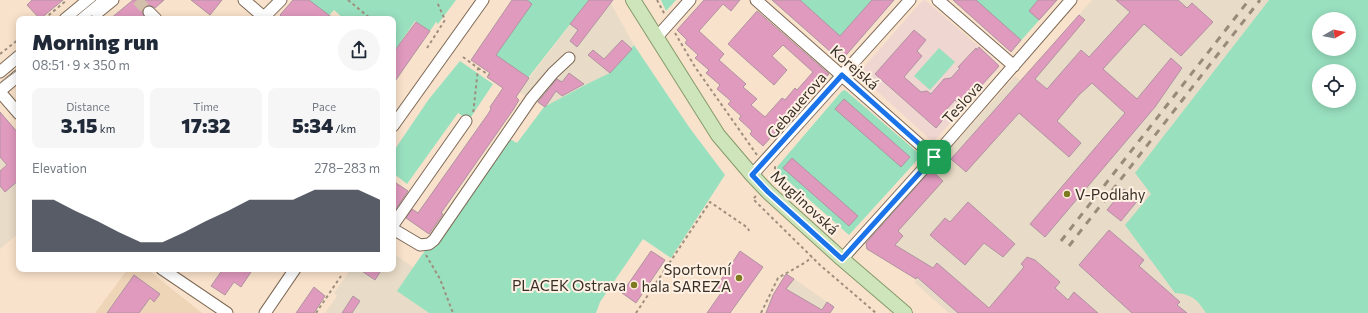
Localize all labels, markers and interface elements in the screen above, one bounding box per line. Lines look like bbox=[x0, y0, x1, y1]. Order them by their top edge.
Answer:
north arrow bbox=[1312, 12, 1356, 56]
map controls bbox=[1312, 12, 1356, 108]
text: Morning run bbox=[32, 28, 159, 55]
button: share bbox=[338, 29, 380, 71]
street label: Korejská bbox=[827, 41, 883, 93]
text: 08:51 · 9 × 350 m bbox=[32, 57, 130, 73]
button: locate bbox=[1312, 64, 1356, 108]
street label: Gebauerova bbox=[762, 68, 830, 142]
street label: Teslova bbox=[938, 77, 986, 127]
text: Distance bbox=[66, 100, 110, 113]
text: Time bbox=[193, 100, 219, 113]
text: Pace bbox=[312, 100, 336, 113]
text: 3.15 bbox=[61, 113, 98, 137]
text: 17:32 bbox=[181, 113, 231, 137]
text: 5:34 bbox=[292, 113, 334, 137]
text: km bbox=[98, 122, 115, 135]
text: /km bbox=[334, 122, 356, 135]
pin bbox=[917, 140, 951, 174]
icon: arrive bbox=[923, 146, 945, 168]
text: Elevation bbox=[32, 160, 87, 176]
text: 278–283 m bbox=[314, 160, 380, 176]
street label: Muglinovská bbox=[767, 166, 843, 238]
place label: V-Podlahy bbox=[1075, 185, 1146, 203]
marker: V-Podlahy bbox=[1062, 189, 1072, 199]
place label: Sportovní hala SAREZA bbox=[642, 260, 732, 295]
marker: Sportovní hala SAREZA bbox=[734, 273, 744, 283]
place label: PLACEK Ostrava bbox=[512, 276, 626, 294]
marker: PLACEK Ostrava bbox=[629, 280, 639, 290]

